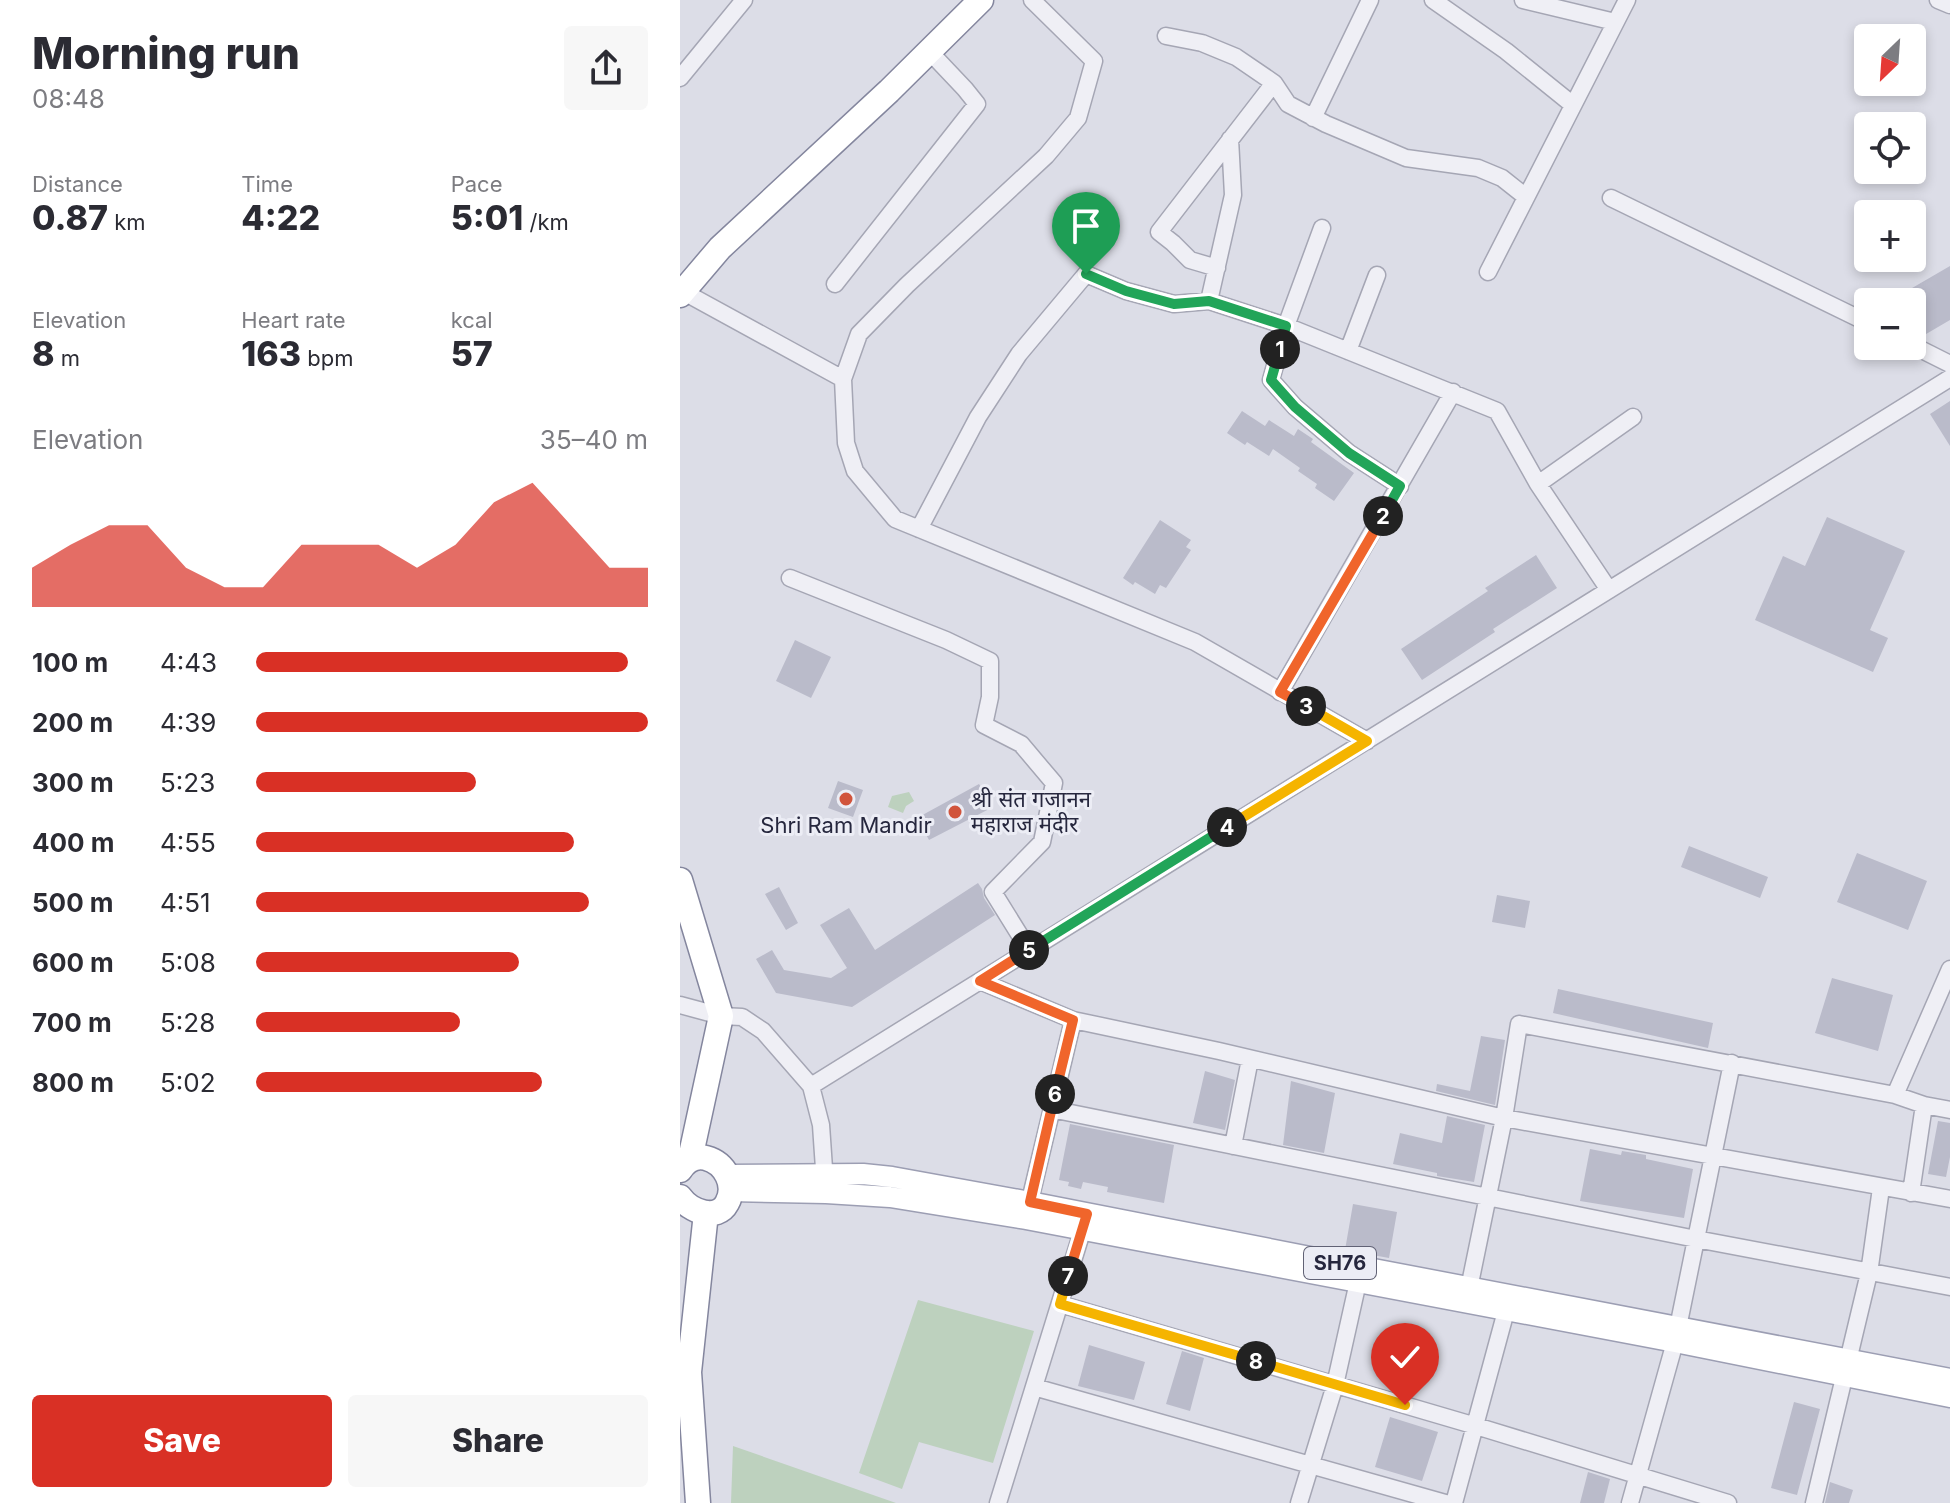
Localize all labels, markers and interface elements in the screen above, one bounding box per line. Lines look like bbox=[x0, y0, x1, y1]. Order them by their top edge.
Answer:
north arrow bbox=[1854, 24, 1926, 96]
map controls bbox=[1854, 24, 1926, 360]
text: Morning run bbox=[32, 26, 300, 80]
button: share bbox=[564, 26, 648, 110]
text: 08:48 bbox=[32, 83, 105, 114]
button: locate bbox=[1854, 112, 1926, 184]
text: Distance bbox=[32, 171, 123, 197]
text: Time bbox=[241, 171, 293, 197]
text: Pace bbox=[451, 171, 502, 197]
pin bbox=[1052, 192, 1120, 274]
text: 0.87 bbox=[32, 197, 108, 238]
text: 4:22 bbox=[241, 197, 320, 238]
text: 5:01 bbox=[451, 197, 523, 238]
button: + bbox=[1854, 200, 1926, 272]
icon: arrive bbox=[1064, 204, 1108, 248]
text: km bbox=[108, 209, 146, 235]
text: /km bbox=[523, 209, 569, 235]
button: − bbox=[1854, 288, 1926, 360]
text: Elevation bbox=[32, 307, 126, 333]
text: Heart rate bbox=[241, 307, 346, 333]
text: kcal bbox=[451, 307, 493, 333]
pin: 1 bbox=[1260, 329, 1300, 369]
text: 8 bbox=[32, 333, 55, 374]
text: 163 bbox=[241, 333, 301, 374]
text: 57 bbox=[451, 333, 493, 374]
text: 1 bbox=[1275, 336, 1285, 362]
text: m bbox=[55, 345, 80, 371]
text: bpm bbox=[301, 345, 354, 371]
text: Elevation bbox=[32, 424, 143, 455]
text: 35–40 m bbox=[540, 424, 648, 455]
pin: 2 bbox=[1363, 496, 1403, 536]
text: 2 bbox=[1376, 503, 1390, 529]
text: 100 m bbox=[32, 647, 108, 678]
text: 4:43 bbox=[160, 647, 217, 678]
pin: 3 bbox=[1286, 686, 1326, 726]
text: 3 bbox=[1299, 693, 1313, 719]
text: 200 m bbox=[32, 707, 113, 738]
text: 4:39 bbox=[160, 707, 216, 738]
text: 300 m bbox=[32, 767, 114, 798]
text: 5:23 bbox=[160, 767, 215, 798]
place label: श्री संंत गजानन महाराज मंदीर bbox=[971, 786, 1092, 837]
marker: Shri Ram Mandir bbox=[837, 790, 855, 808]
marker: श्री संंत गजानन महाराज मंदीर bbox=[946, 803, 964, 821]
pin: 4 bbox=[1207, 807, 1247, 847]
place label: Shri Ram Mandir bbox=[760, 812, 932, 838]
text: 4 bbox=[1220, 814, 1234, 840]
text: 400 m bbox=[32, 827, 115, 858]
text: 4:55 bbox=[160, 827, 216, 858]
text: 500 m bbox=[32, 887, 114, 918]
text: 4:51 bbox=[160, 887, 211, 918]
pin: 5 bbox=[1009, 930, 1049, 970]
text: 5 bbox=[1022, 937, 1036, 963]
text: 600 m bbox=[32, 947, 114, 978]
text: 5:08 bbox=[160, 947, 216, 978]
text: 700 m bbox=[32, 1007, 112, 1038]
text: 5:28 bbox=[160, 1007, 215, 1038]
text: 800 m bbox=[32, 1067, 114, 1098]
text: 5:02 bbox=[160, 1067, 216, 1098]
pin: 6 bbox=[1035, 1074, 1075, 1114]
text: 6 bbox=[1048, 1081, 1062, 1107]
road number: SH76 bbox=[1304, 1247, 1376, 1279]
pin: 7 bbox=[1048, 1256, 1088, 1296]
text: 7 bbox=[1062, 1263, 1074, 1289]
pin bbox=[1371, 1323, 1439, 1405]
icon: check bbox=[1383, 1335, 1427, 1379]
pin: 8 bbox=[1236, 1341, 1276, 1381]
text: 8 bbox=[1249, 1348, 1263, 1374]
button: Save bbox=[32, 1395, 332, 1487]
button: Share bbox=[348, 1395, 648, 1487]

